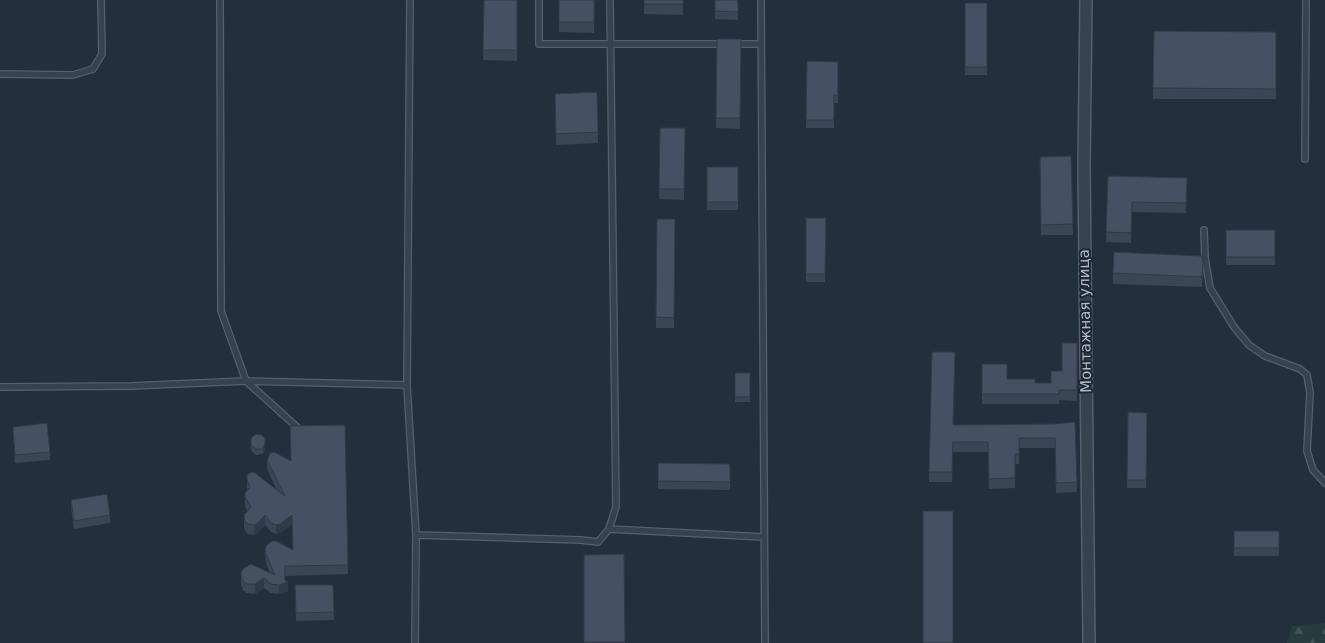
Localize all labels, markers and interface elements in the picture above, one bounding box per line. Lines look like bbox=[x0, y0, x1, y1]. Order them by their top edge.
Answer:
street label: Монтажная улица bbox=[1075, 249, 1095, 393]

